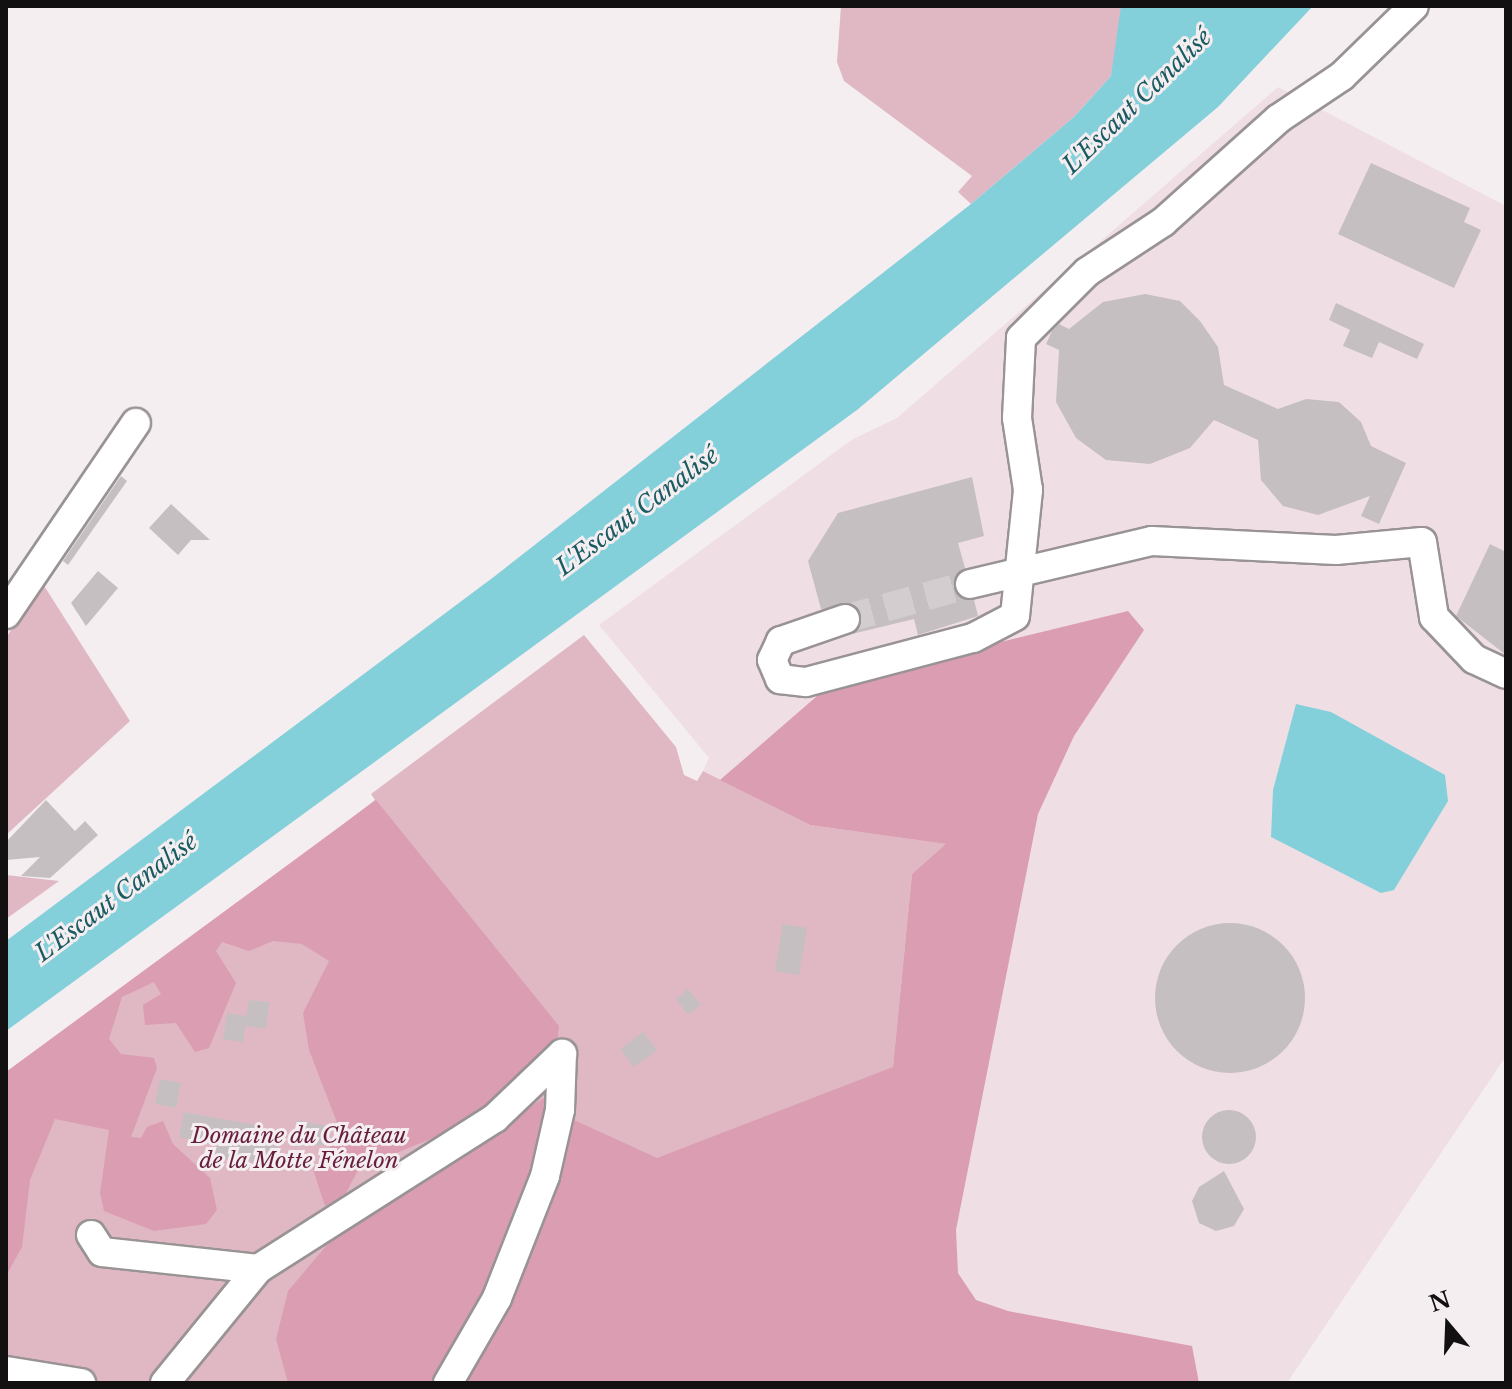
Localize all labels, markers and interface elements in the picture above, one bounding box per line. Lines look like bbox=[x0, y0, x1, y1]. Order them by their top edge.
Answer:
water label: L'Escaut Canalisé bbox=[1056, 22, 1218, 180]
water label: L'Escaut Canalisé bbox=[550, 440, 724, 582]
water label: L'Escaut Canalisé bbox=[29, 826, 203, 968]
park label: Domaine du Château de la Motte Fénelon bbox=[191, 1122, 407, 1174]
north arrow bbox=[1408, 1285, 1488, 1365]
text: N bbox=[1426, 1286, 1454, 1318]

